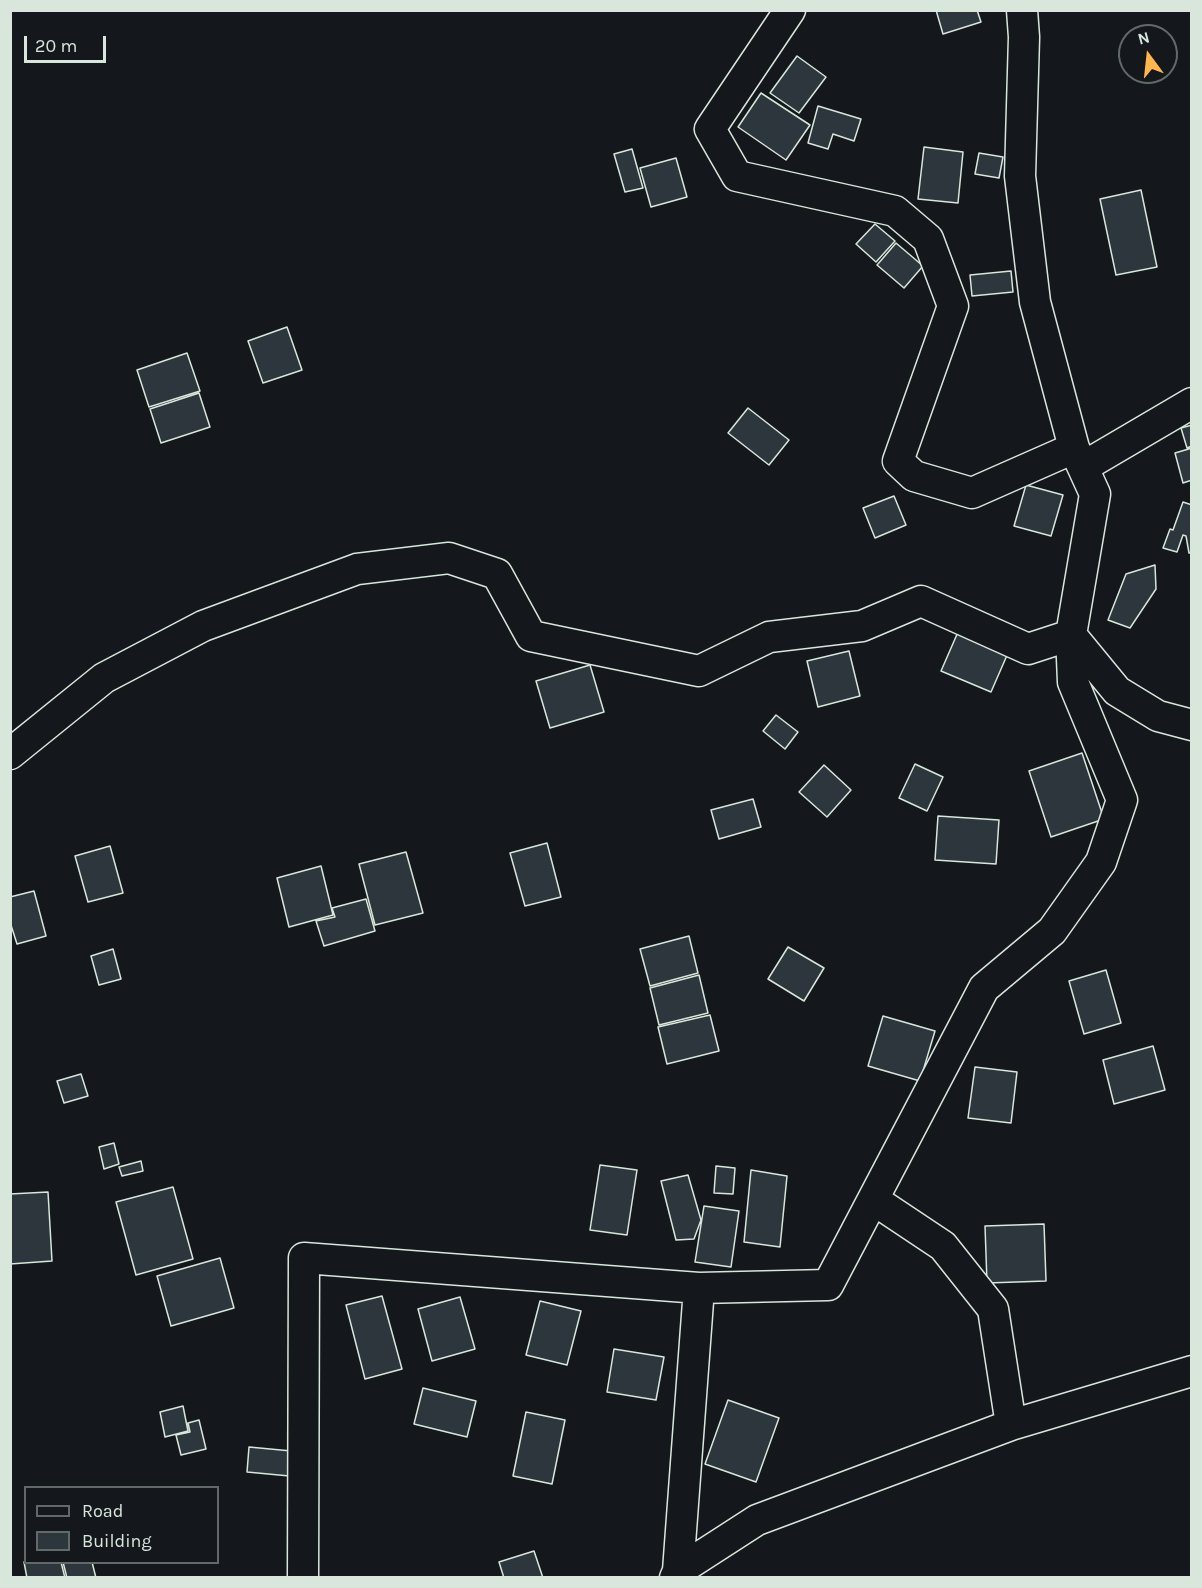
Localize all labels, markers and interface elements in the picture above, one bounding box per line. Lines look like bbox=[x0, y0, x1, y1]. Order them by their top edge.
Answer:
scale bar bbox=[27, 24, 110, 62]
north arrow bbox=[1118, 24, 1178, 84]
text: N bbox=[1136, 27, 1152, 49]
text: 20 m bbox=[35, 35, 77, 57]
legend bbox=[24, 1486, 219, 1564]
text: Road bbox=[82, 1500, 123, 1522]
text: Building bbox=[82, 1530, 152, 1552]

